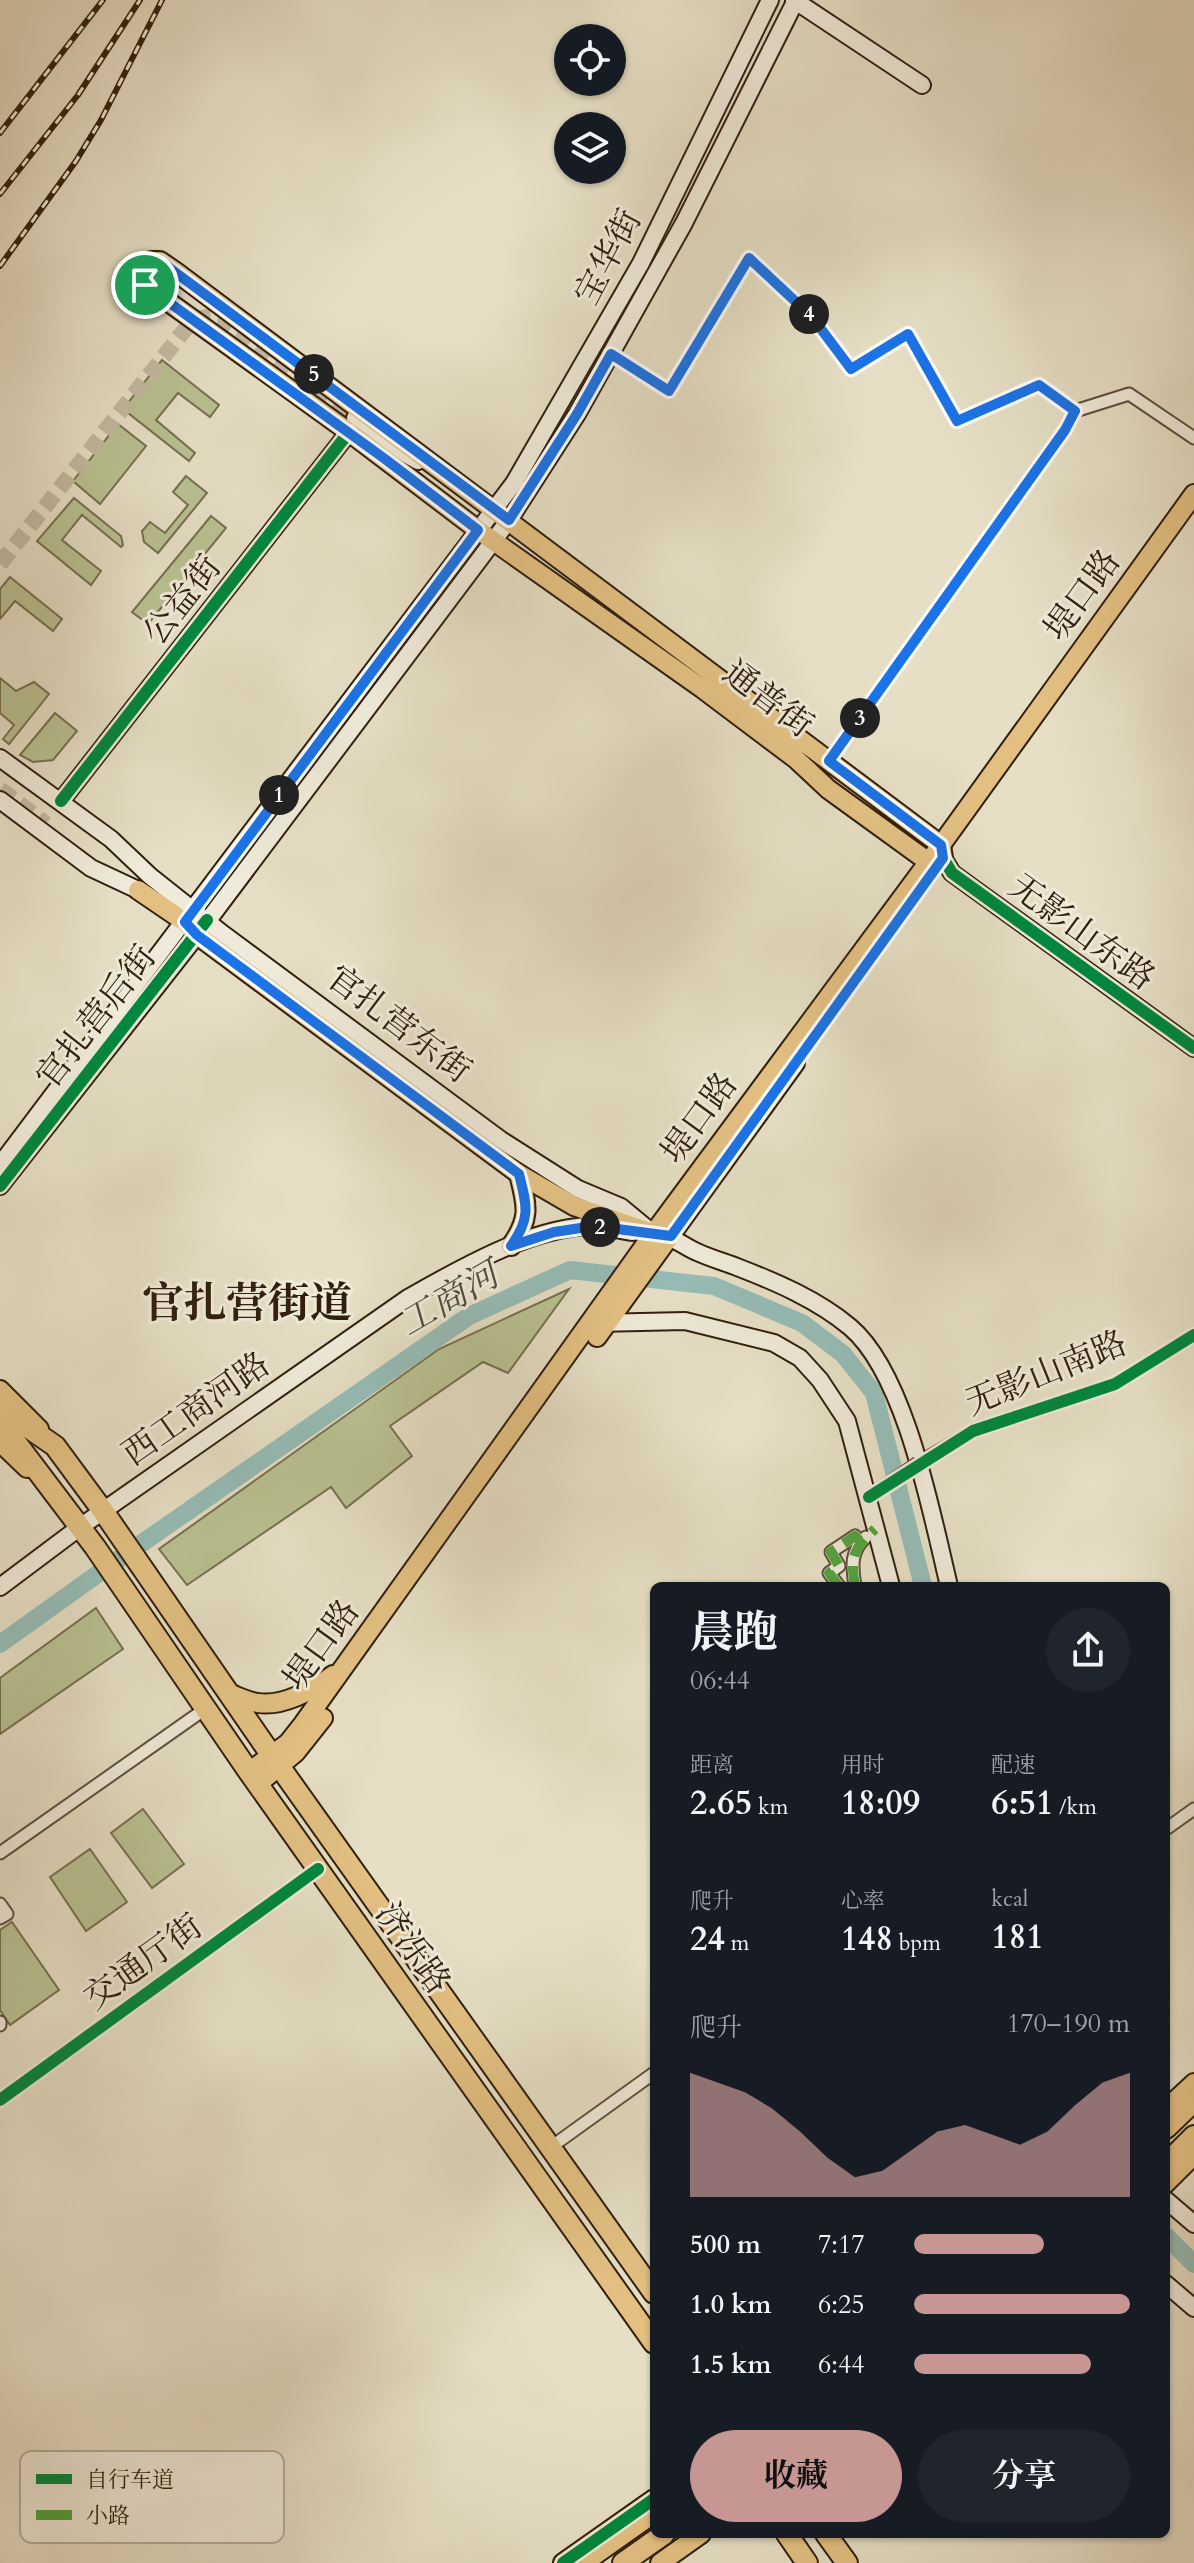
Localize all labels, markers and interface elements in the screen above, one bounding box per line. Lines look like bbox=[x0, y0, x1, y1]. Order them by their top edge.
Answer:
map controls bbox=[554, 24, 626, 184]
button: locate bbox=[554, 24, 626, 96]
button: layers bbox=[554, 112, 626, 184]
street label: 宝华街 bbox=[564, 201, 652, 313]
pin bbox=[111, 251, 179, 319]
icon: arrive bbox=[123, 263, 167, 307]
pin: 4 bbox=[789, 294, 829, 334]
text: 4 bbox=[803, 299, 815, 329]
pin: 5 bbox=[294, 354, 334, 394]
text: 5 bbox=[308, 359, 320, 389]
street label: 堤口路 bbox=[1033, 540, 1131, 650]
street label: 公益街 bbox=[132, 546, 232, 654]
street label: 通普街 bbox=[713, 650, 823, 748]
pin: 3 bbox=[840, 698, 880, 738]
text: 3 bbox=[854, 703, 866, 733]
pin: 1 bbox=[259, 775, 299, 815]
text: 1 bbox=[273, 780, 285, 810]
street label: 无影山东路 bbox=[1000, 863, 1164, 1001]
street label: 官扎营后街 bbox=[26, 936, 166, 1098]
street label: 官扎营东街 bbox=[317, 954, 481, 1094]
street label: 堤口路 bbox=[650, 1063, 748, 1173]
pin: 2 bbox=[580, 1207, 620, 1247]
text: 2 bbox=[594, 1212, 606, 1242]
water label: 工商河 bbox=[390, 1248, 513, 1347]
district label: 官扎营街道 bbox=[142, 1275, 352, 1332]
street label: 无影山南路 bbox=[959, 1320, 1133, 1426]
street label: 西工商河路 bbox=[113, 1341, 279, 1477]
street label: 堤口路 bbox=[272, 1590, 370, 1700]
text: 晨跑 bbox=[690, 1603, 778, 1663]
button: share bbox=[1046, 1608, 1130, 1692]
text: 06:44 bbox=[690, 1663, 750, 1698]
text: 距离 bbox=[690, 1750, 734, 1780]
text: 用时 bbox=[841, 1750, 885, 1780]
text: 配速 bbox=[991, 1750, 1035, 1780]
text: 2.65 bbox=[690, 1780, 752, 1826]
text: 18:09 bbox=[841, 1780, 920, 1826]
text: 6:51 bbox=[991, 1780, 1053, 1826]
text: km bbox=[752, 1792, 788, 1822]
text: /km bbox=[1053, 1792, 1097, 1822]
text: kcal bbox=[991, 1884, 1028, 1914]
text: 爬升 bbox=[690, 1886, 734, 1916]
text: 心率 bbox=[841, 1886, 885, 1916]
street label: 济泺路 bbox=[365, 1893, 461, 2003]
street label: 交通厅街 bbox=[74, 1903, 212, 2021]
text: 181 bbox=[991, 1914, 1044, 1960]
text: 24 bbox=[690, 1916, 725, 1962]
text: 148 bbox=[841, 1916, 893, 1962]
text: m bbox=[725, 1928, 749, 1958]
text: bpm bbox=[893, 1928, 941, 1958]
text: 170–190 m bbox=[1007, 2006, 1130, 2041]
text: 爬升 bbox=[690, 2010, 742, 2045]
text: 500 m bbox=[690, 2227, 761, 2262]
text: 7:17 bbox=[818, 2227, 865, 2262]
text: 1.0 km bbox=[690, 2287, 771, 2322]
text: 6:25 bbox=[818, 2287, 865, 2322]
text: 1.5 km bbox=[690, 2347, 771, 2382]
text: 6:44 bbox=[818, 2347, 865, 2382]
button: 收藏 bbox=[690, 2430, 902, 2522]
button: 分享 bbox=[918, 2430, 1130, 2522]
legend bbox=[20, 2451, 284, 2543]
text: 自行车道 bbox=[86, 2465, 174, 2495]
text: 小路 bbox=[86, 2501, 130, 2531]

